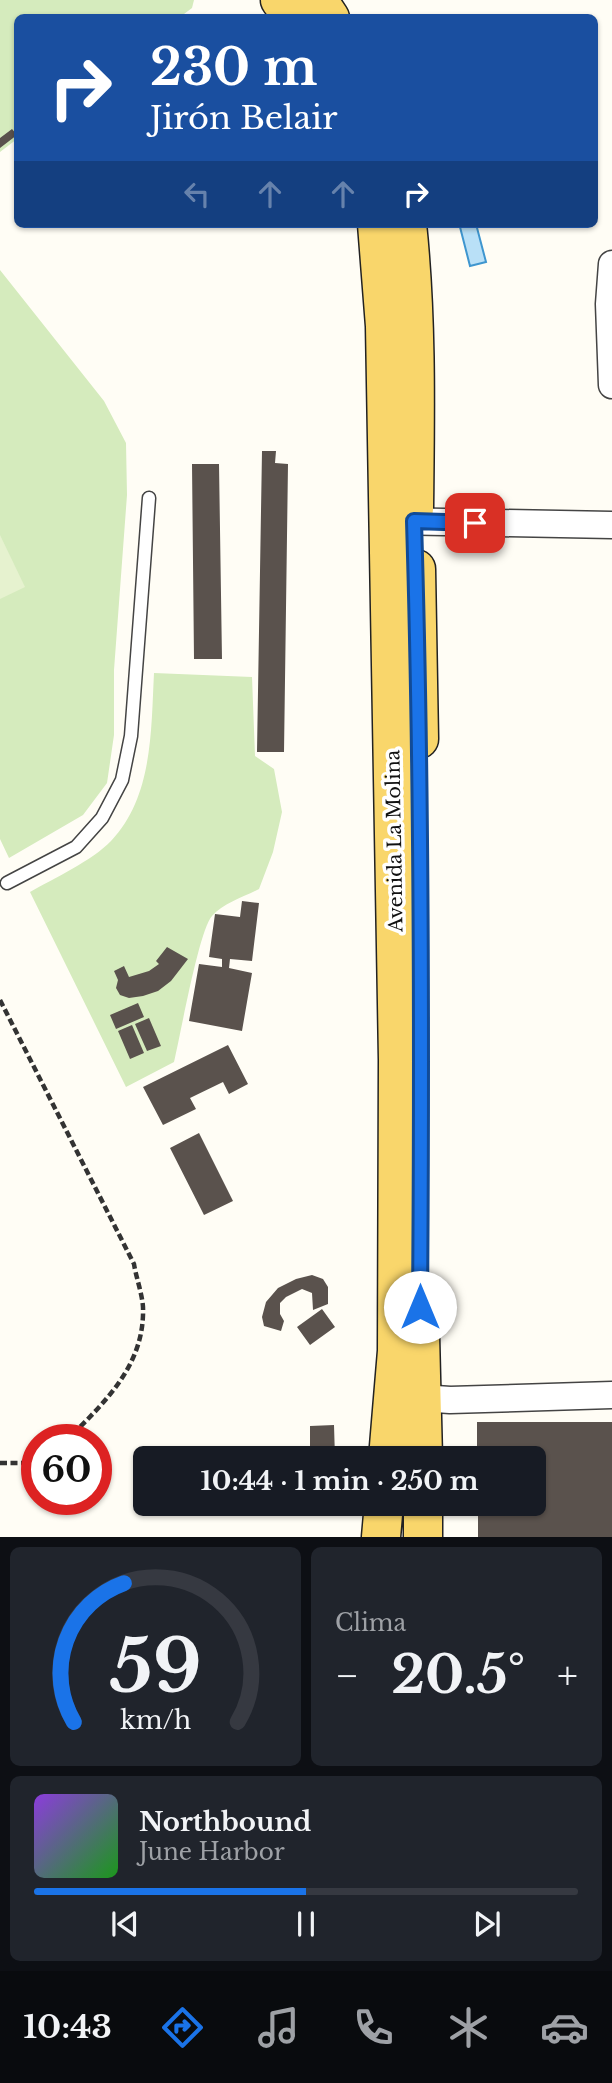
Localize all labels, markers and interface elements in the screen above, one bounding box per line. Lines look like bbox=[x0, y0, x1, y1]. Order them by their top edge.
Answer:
text: 230 m bbox=[150, 37, 317, 98]
icon: right bbox=[35, 42, 126, 133]
text: Jirón Belair bbox=[150, 98, 337, 138]
icon: left bbox=[178, 175, 216, 213]
icon: ahead bbox=[251, 175, 289, 213]
icon: ahead bbox=[324, 175, 362, 213]
icon: right bbox=[397, 175, 435, 213]
pin bbox=[445, 493, 505, 553]
icon: arrive bbox=[456, 504, 494, 542]
street label: Avenida La Molina bbox=[381, 749, 408, 933]
position arrow bbox=[383, 1270, 457, 1344]
speed limit sign: 60 bbox=[21, 1424, 112, 1515]
text: 10:44 · 1 min · 250 m bbox=[200, 1465, 479, 1497]
text: Clima bbox=[335, 1609, 406, 1637]
text: 59 bbox=[109, 1622, 202, 1713]
text: 20.5° bbox=[391, 1643, 525, 1707]
text: − bbox=[335, 1652, 359, 1699]
text: + bbox=[557, 1652, 578, 1699]
text: km/h bbox=[120, 1705, 191, 1736]
text: Northbound bbox=[139, 1806, 311, 1838]
text: June Harbor bbox=[139, 1838, 285, 1866]
icon: previous bbox=[106, 1905, 144, 1943]
icon: pause bbox=[287, 1905, 325, 1943]
icon: next bbox=[468, 1905, 506, 1943]
icon: directions bbox=[158, 2003, 207, 2052]
icon: music bbox=[254, 2003, 303, 2052]
icon: phone bbox=[349, 2003, 398, 2052]
icon: climate bbox=[444, 2003, 493, 2052]
icon: car bbox=[540, 2003, 589, 2052]
text: 10:43 bbox=[23, 2007, 112, 2047]

